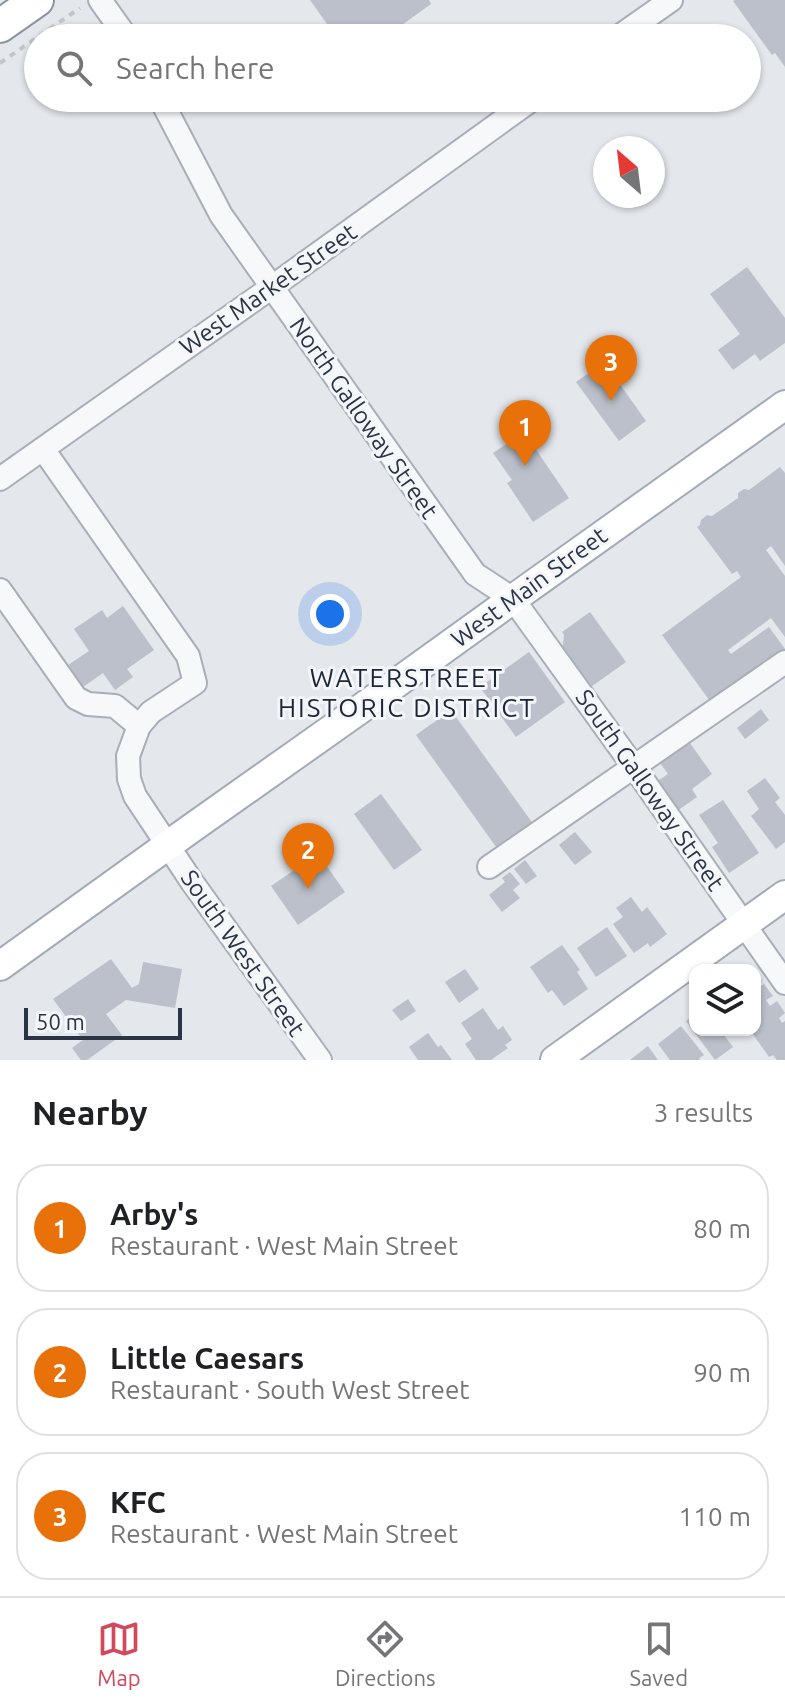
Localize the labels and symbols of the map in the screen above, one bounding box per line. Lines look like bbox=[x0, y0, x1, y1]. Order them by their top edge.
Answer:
north arrow bbox=[593, 136, 665, 208]
street label: West Market Street bbox=[174, 218, 362, 360]
street label: North Galloway Street bbox=[284, 312, 444, 524]
pin: 3 bbox=[585, 335, 637, 401]
pin: 1 bbox=[499, 400, 551, 466]
street label: West Main Street bbox=[446, 521, 612, 652]
your location bbox=[310, 594, 350, 634]
district label: WATERSTREET HISTORIC DISTRICT bbox=[278, 663, 536, 722]
street label: South Galloway Street bbox=[570, 684, 730, 896]
pin: 2 bbox=[282, 823, 334, 889]
street label: South West Street bbox=[176, 865, 311, 1042]
scale bar bbox=[24, 1004, 182, 1040]

